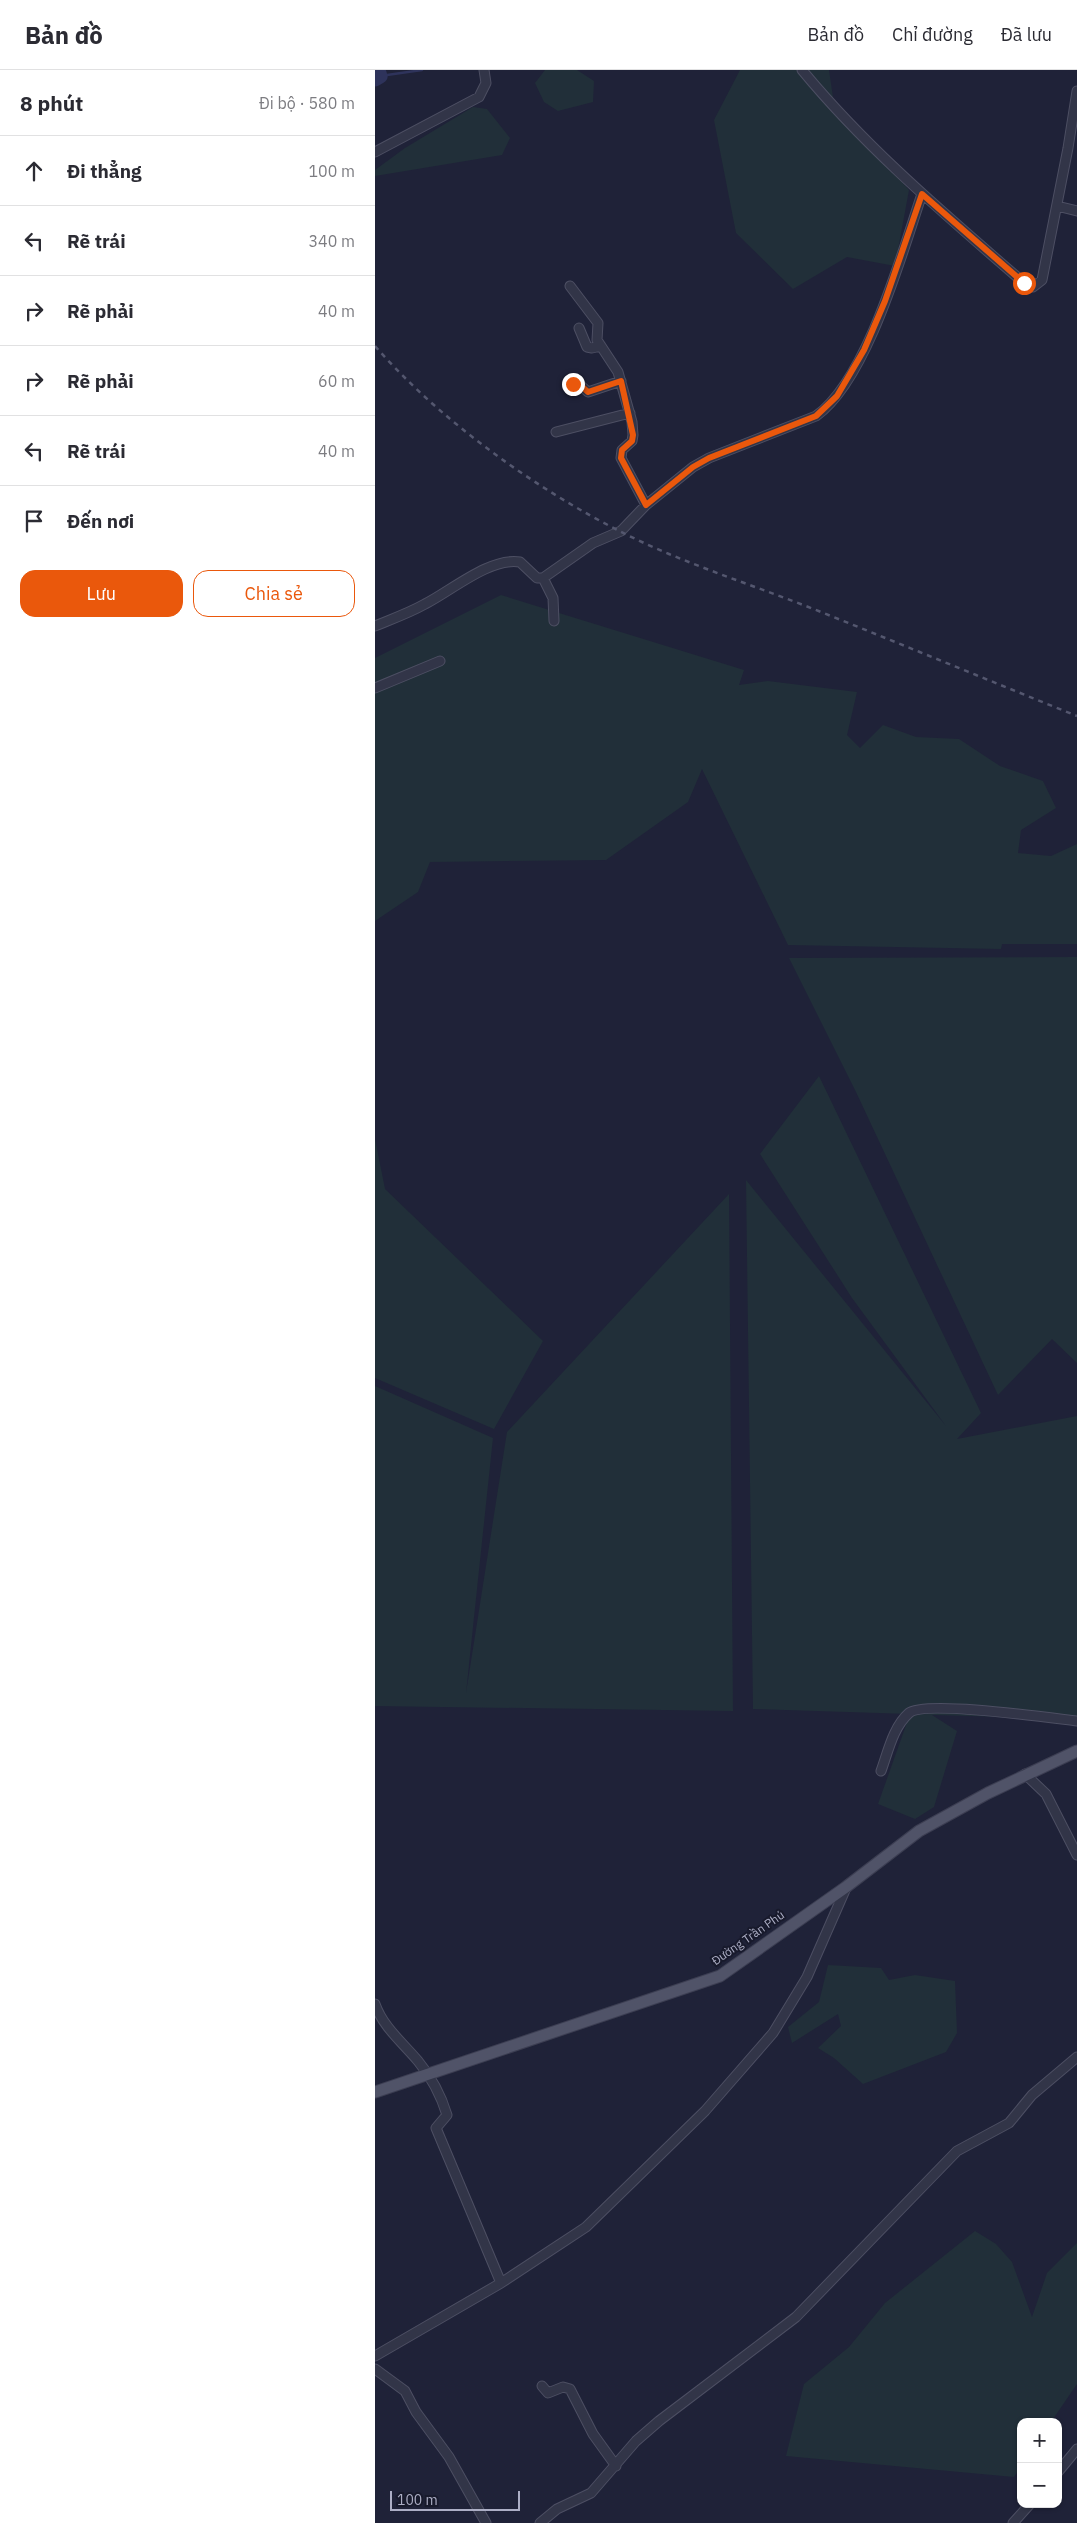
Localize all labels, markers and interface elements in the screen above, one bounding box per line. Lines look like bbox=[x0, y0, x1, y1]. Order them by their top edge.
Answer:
text: Bản đồ bbox=[25, 19, 103, 51]
text: Bản đồ bbox=[808, 23, 864, 46]
text: Chỉ đường bbox=[892, 23, 973, 46]
text: Đã lưu bbox=[1001, 23, 1052, 46]
text: 8 phút bbox=[20, 89, 83, 117]
text: Đi bộ · 580 m bbox=[259, 93, 355, 113]
icon: ahead bbox=[20, 157, 48, 185]
text: Đi thẳng bbox=[67, 159, 141, 183]
text: 100 m bbox=[308, 161, 355, 181]
icon: left bbox=[20, 227, 48, 255]
text: Rẽ trái bbox=[67, 229, 126, 253]
text: 340 m bbox=[308, 231, 355, 251]
route start bbox=[1013, 272, 1036, 295]
icon: right bbox=[20, 297, 48, 325]
text: Rẽ phải bbox=[67, 299, 134, 323]
text: 40 m bbox=[318, 301, 355, 321]
icon: right bbox=[20, 367, 48, 395]
text: Rẽ phải bbox=[67, 369, 134, 393]
text: 60 m bbox=[318, 371, 355, 391]
route end bbox=[562, 373, 585, 396]
icon: left bbox=[20, 437, 48, 465]
text: Rẽ trái bbox=[67, 439, 126, 463]
text: 40 m bbox=[318, 441, 355, 461]
icon: arrive bbox=[20, 507, 48, 535]
text: Đến nơi bbox=[67, 509, 134, 533]
button: Lưu bbox=[20, 570, 183, 617]
button: Chia sẻ bbox=[193, 570, 355, 617]
street label: Đường Trần Phú bbox=[708, 1907, 787, 1968]
map controls bbox=[1017, 2418, 1062, 2508]
button: + bbox=[1017, 2418, 1062, 2463]
button: − bbox=[1017, 2463, 1062, 2508]
scale bar bbox=[390, 2488, 520, 2511]
text: 100 m bbox=[397, 2491, 438, 2509]

